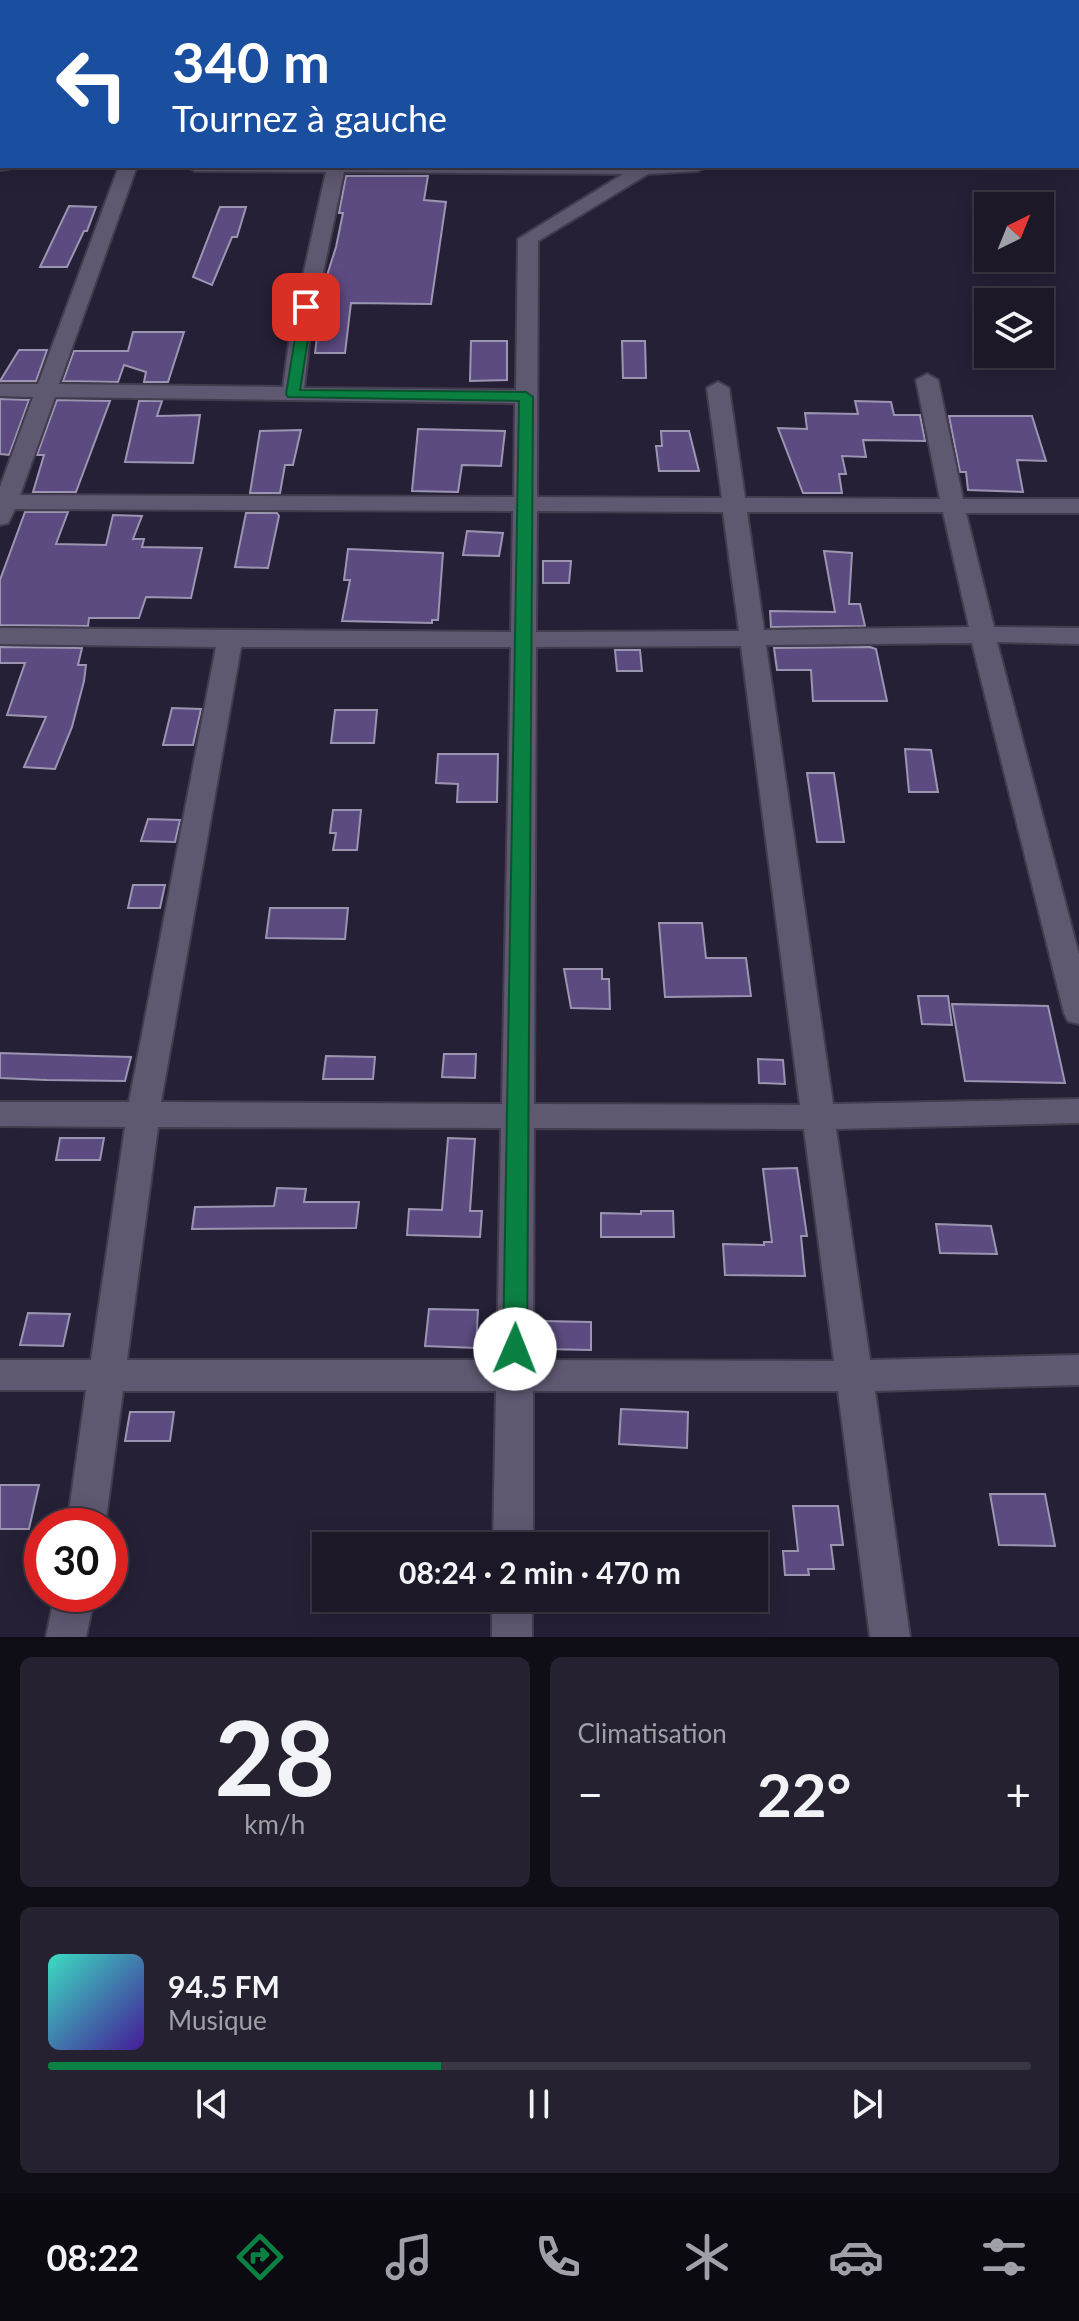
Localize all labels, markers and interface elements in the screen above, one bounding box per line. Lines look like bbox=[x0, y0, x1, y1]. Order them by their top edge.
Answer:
text: 340 m bbox=[172, 28, 330, 95]
icon: left bbox=[40, 32, 144, 136]
text: Tournez à gauche bbox=[172, 96, 447, 140]
north arrow bbox=[974, 192, 1054, 272]
map controls bbox=[974, 192, 1054, 368]
pin bbox=[272, 273, 340, 341]
icon: arrive bbox=[284, 285, 328, 329]
button: layers bbox=[974, 288, 1054, 368]
position arrow bbox=[473, 1307, 557, 1391]
speed limit sign: 30 bbox=[24, 1508, 128, 1612]
text: 08:24 · 2 min · 470 m bbox=[399, 1554, 681, 1590]
text: 28 bbox=[214, 1693, 335, 1818]
text: Climatisation bbox=[578, 1717, 727, 1749]
text: 22° bbox=[757, 1758, 852, 1830]
text: − bbox=[578, 1768, 603, 1820]
text: + bbox=[1005, 1768, 1031, 1820]
text: km/h bbox=[244, 1808, 305, 1840]
text: 94.5 FM bbox=[168, 1968, 280, 2004]
text: Musique bbox=[168, 2004, 267, 2036]
icon: previous bbox=[190, 2082, 234, 2126]
icon: pause bbox=[517, 2082, 561, 2126]
icon: next bbox=[845, 2082, 889, 2126]
icon: directions bbox=[232, 2229, 288, 2285]
icon: music bbox=[381, 2229, 437, 2285]
icon: phone bbox=[530, 2229, 586, 2285]
icon: climate bbox=[679, 2229, 735, 2285]
icon: car bbox=[828, 2229, 884, 2285]
icon: filters bbox=[976, 2229, 1032, 2285]
text: 08:22 bbox=[46, 2235, 139, 2279]

